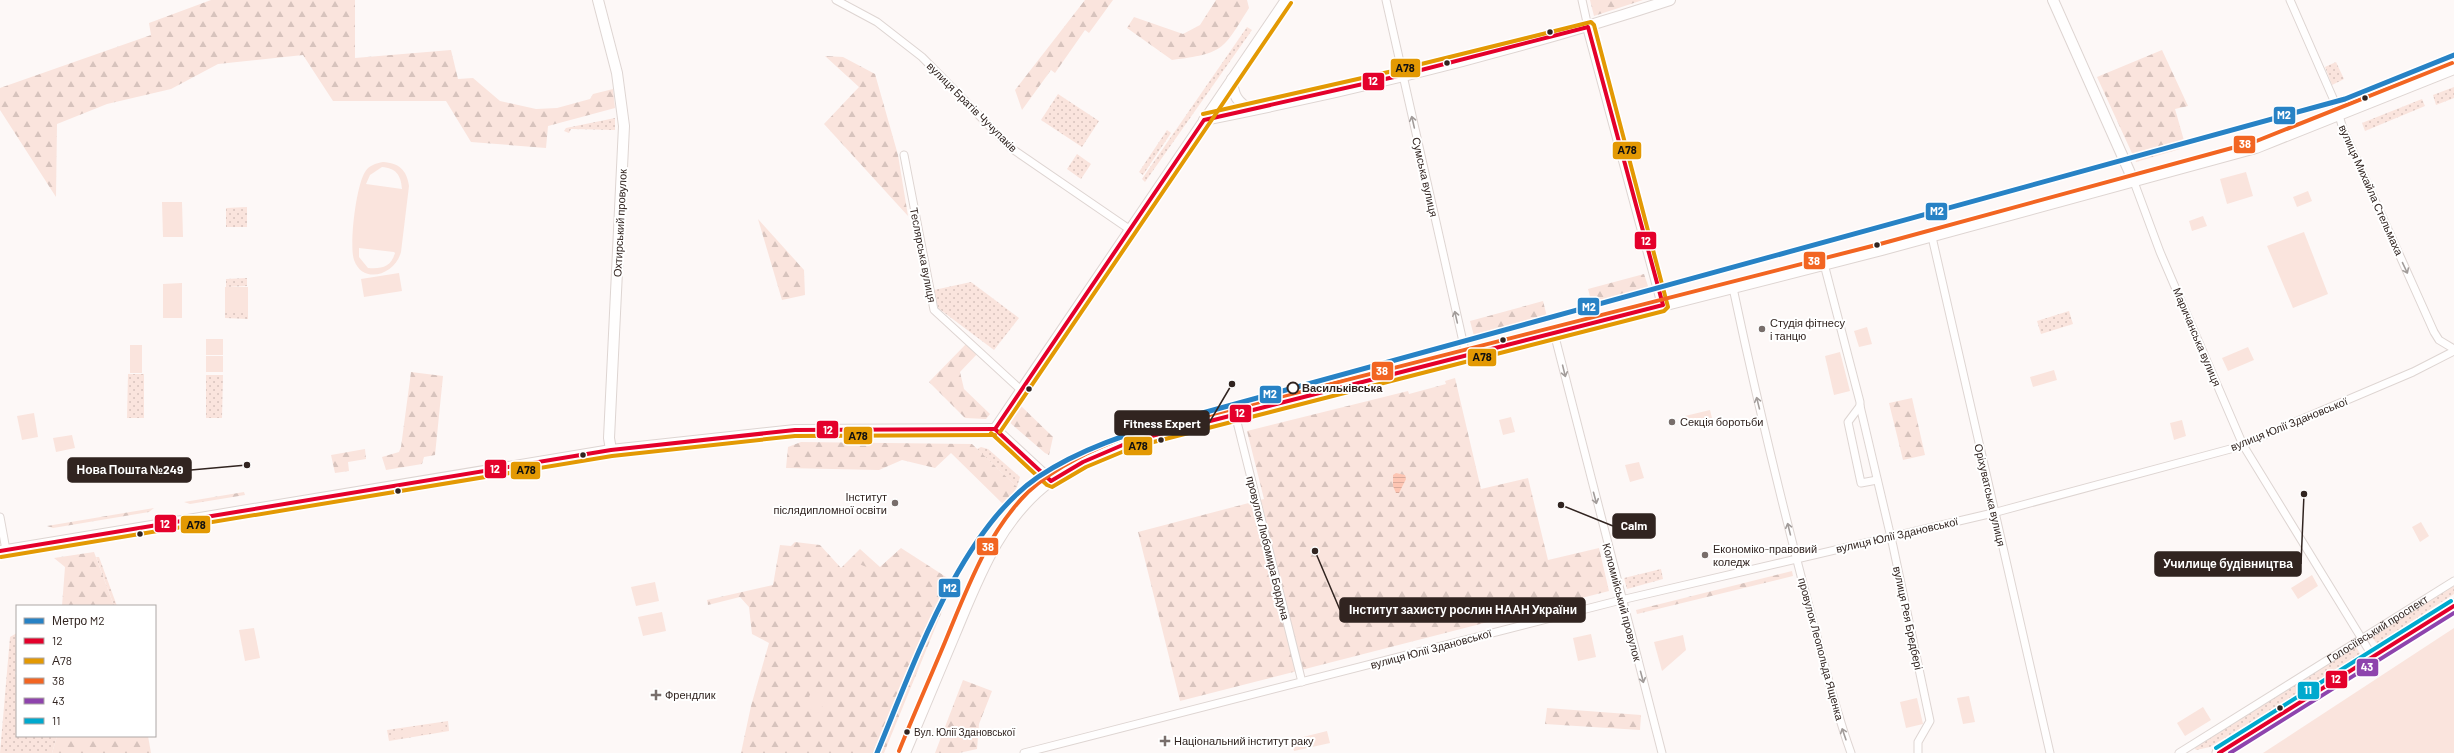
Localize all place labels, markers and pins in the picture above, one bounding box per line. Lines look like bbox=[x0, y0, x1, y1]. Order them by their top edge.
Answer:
unlabelled marker bbox=[1545, 27, 1555, 37]
unlabelled marker bbox=[1442, 58, 1452, 68]
unlabelled marker bbox=[2360, 93, 2370, 103]
unlabelled marker bbox=[1872, 240, 1882, 250]
place label: Студія фітнесу і танцю bbox=[1770, 316, 1845, 342]
marker: Студія фітнесу і танцю bbox=[1757, 324, 1767, 334]
unlabelled marker bbox=[1498, 335, 1508, 345]
marker: Васильківська bbox=[1286, 381, 1300, 395]
place label: Васильківська bbox=[1302, 381, 1383, 394]
unlabelled marker bbox=[1024, 384, 1034, 394]
callout: Fitness Expert bbox=[1115, 411, 1209, 435]
place label: Секція боротьби bbox=[1680, 415, 1763, 428]
marker: Секція боротьби bbox=[1667, 417, 1677, 427]
unlabelled marker bbox=[1156, 435, 1166, 445]
unlabelled marker bbox=[578, 450, 588, 460]
callout: Нова Пошта №249 bbox=[68, 458, 191, 482]
unlabelled marker bbox=[393, 486, 403, 496]
place label: Інститут післядипломної освіти bbox=[773, 490, 887, 516]
marker: Інститут післядипломної освіти bbox=[890, 498, 900, 508]
callout: Calm bbox=[1613, 514, 1655, 538]
unlabelled marker bbox=[135, 529, 145, 539]
place label: Економіко-правовий коледж bbox=[1713, 542, 1817, 568]
marker: Економіко-правовий коледж bbox=[1700, 550, 1710, 560]
callout: Училище будівництва bbox=[2155, 552, 2301, 576]
callout: Інститут захисту рослин НААН України bbox=[1340, 598, 1585, 622]
place label: Френдлик bbox=[665, 688, 716, 701]
marker: Френдлик bbox=[650, 689, 662, 701]
unlabelled marker bbox=[2275, 703, 2285, 713]
place label: Вул. Юлії Здановської bbox=[914, 726, 1015, 738]
marker: Вул. Юлії Здановської bbox=[902, 727, 912, 737]
place label: Національний інститут раку bbox=[1174, 734, 1314, 747]
marker: Національний інститут раку bbox=[1159, 735, 1171, 747]

